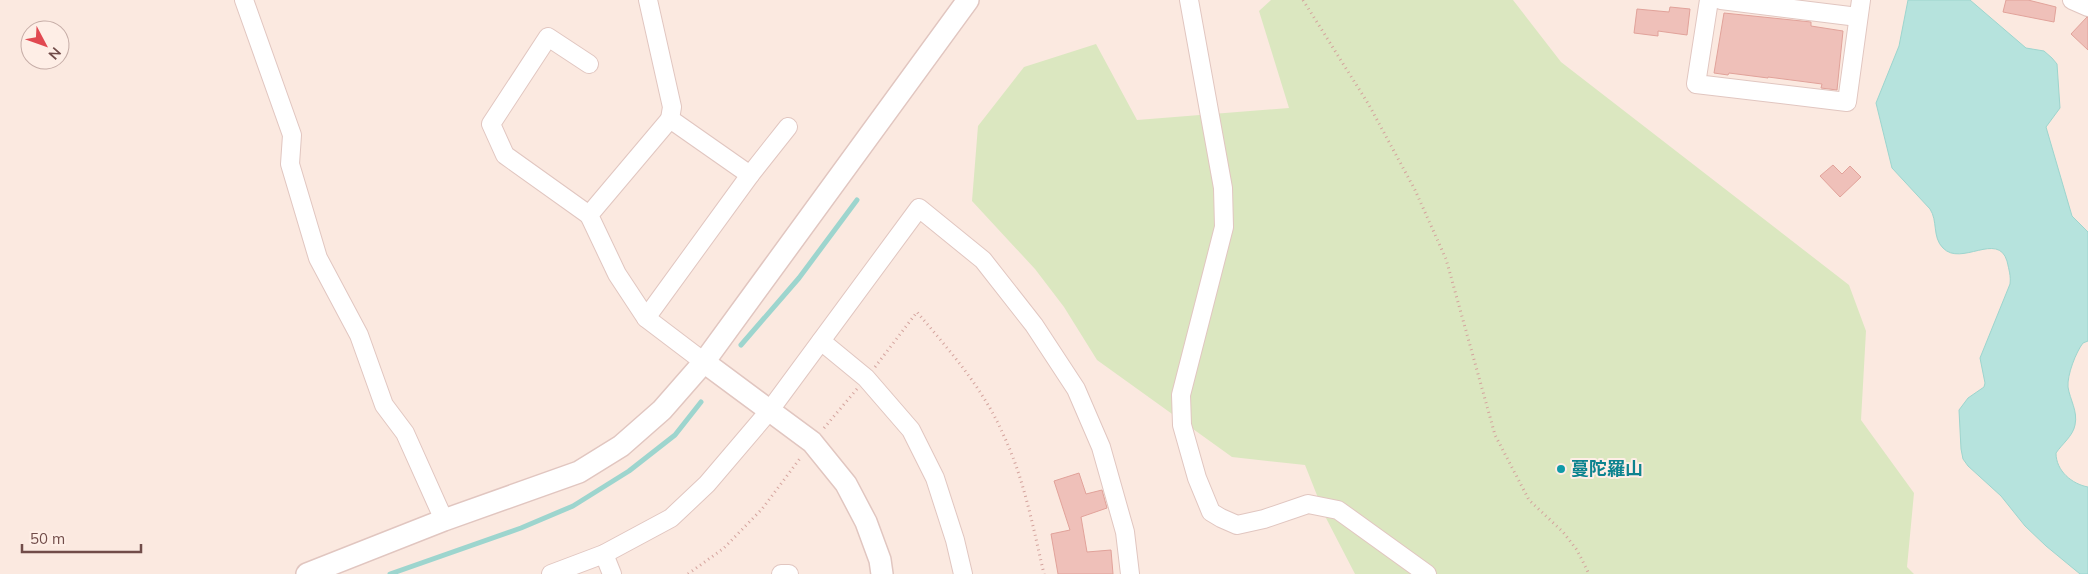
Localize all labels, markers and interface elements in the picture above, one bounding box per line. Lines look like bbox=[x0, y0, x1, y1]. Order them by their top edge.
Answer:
north arrow bbox=[20, 20, 70, 70]
text: N bbox=[45, 44, 65, 63]
place label: 蔓陀羅山 bbox=[1571, 457, 1643, 480]
marker: 蔓陀羅山 bbox=[1555, 463, 1567, 475]
scale bar bbox=[22, 522, 141, 554]
text: 50 m bbox=[30, 529, 65, 548]

